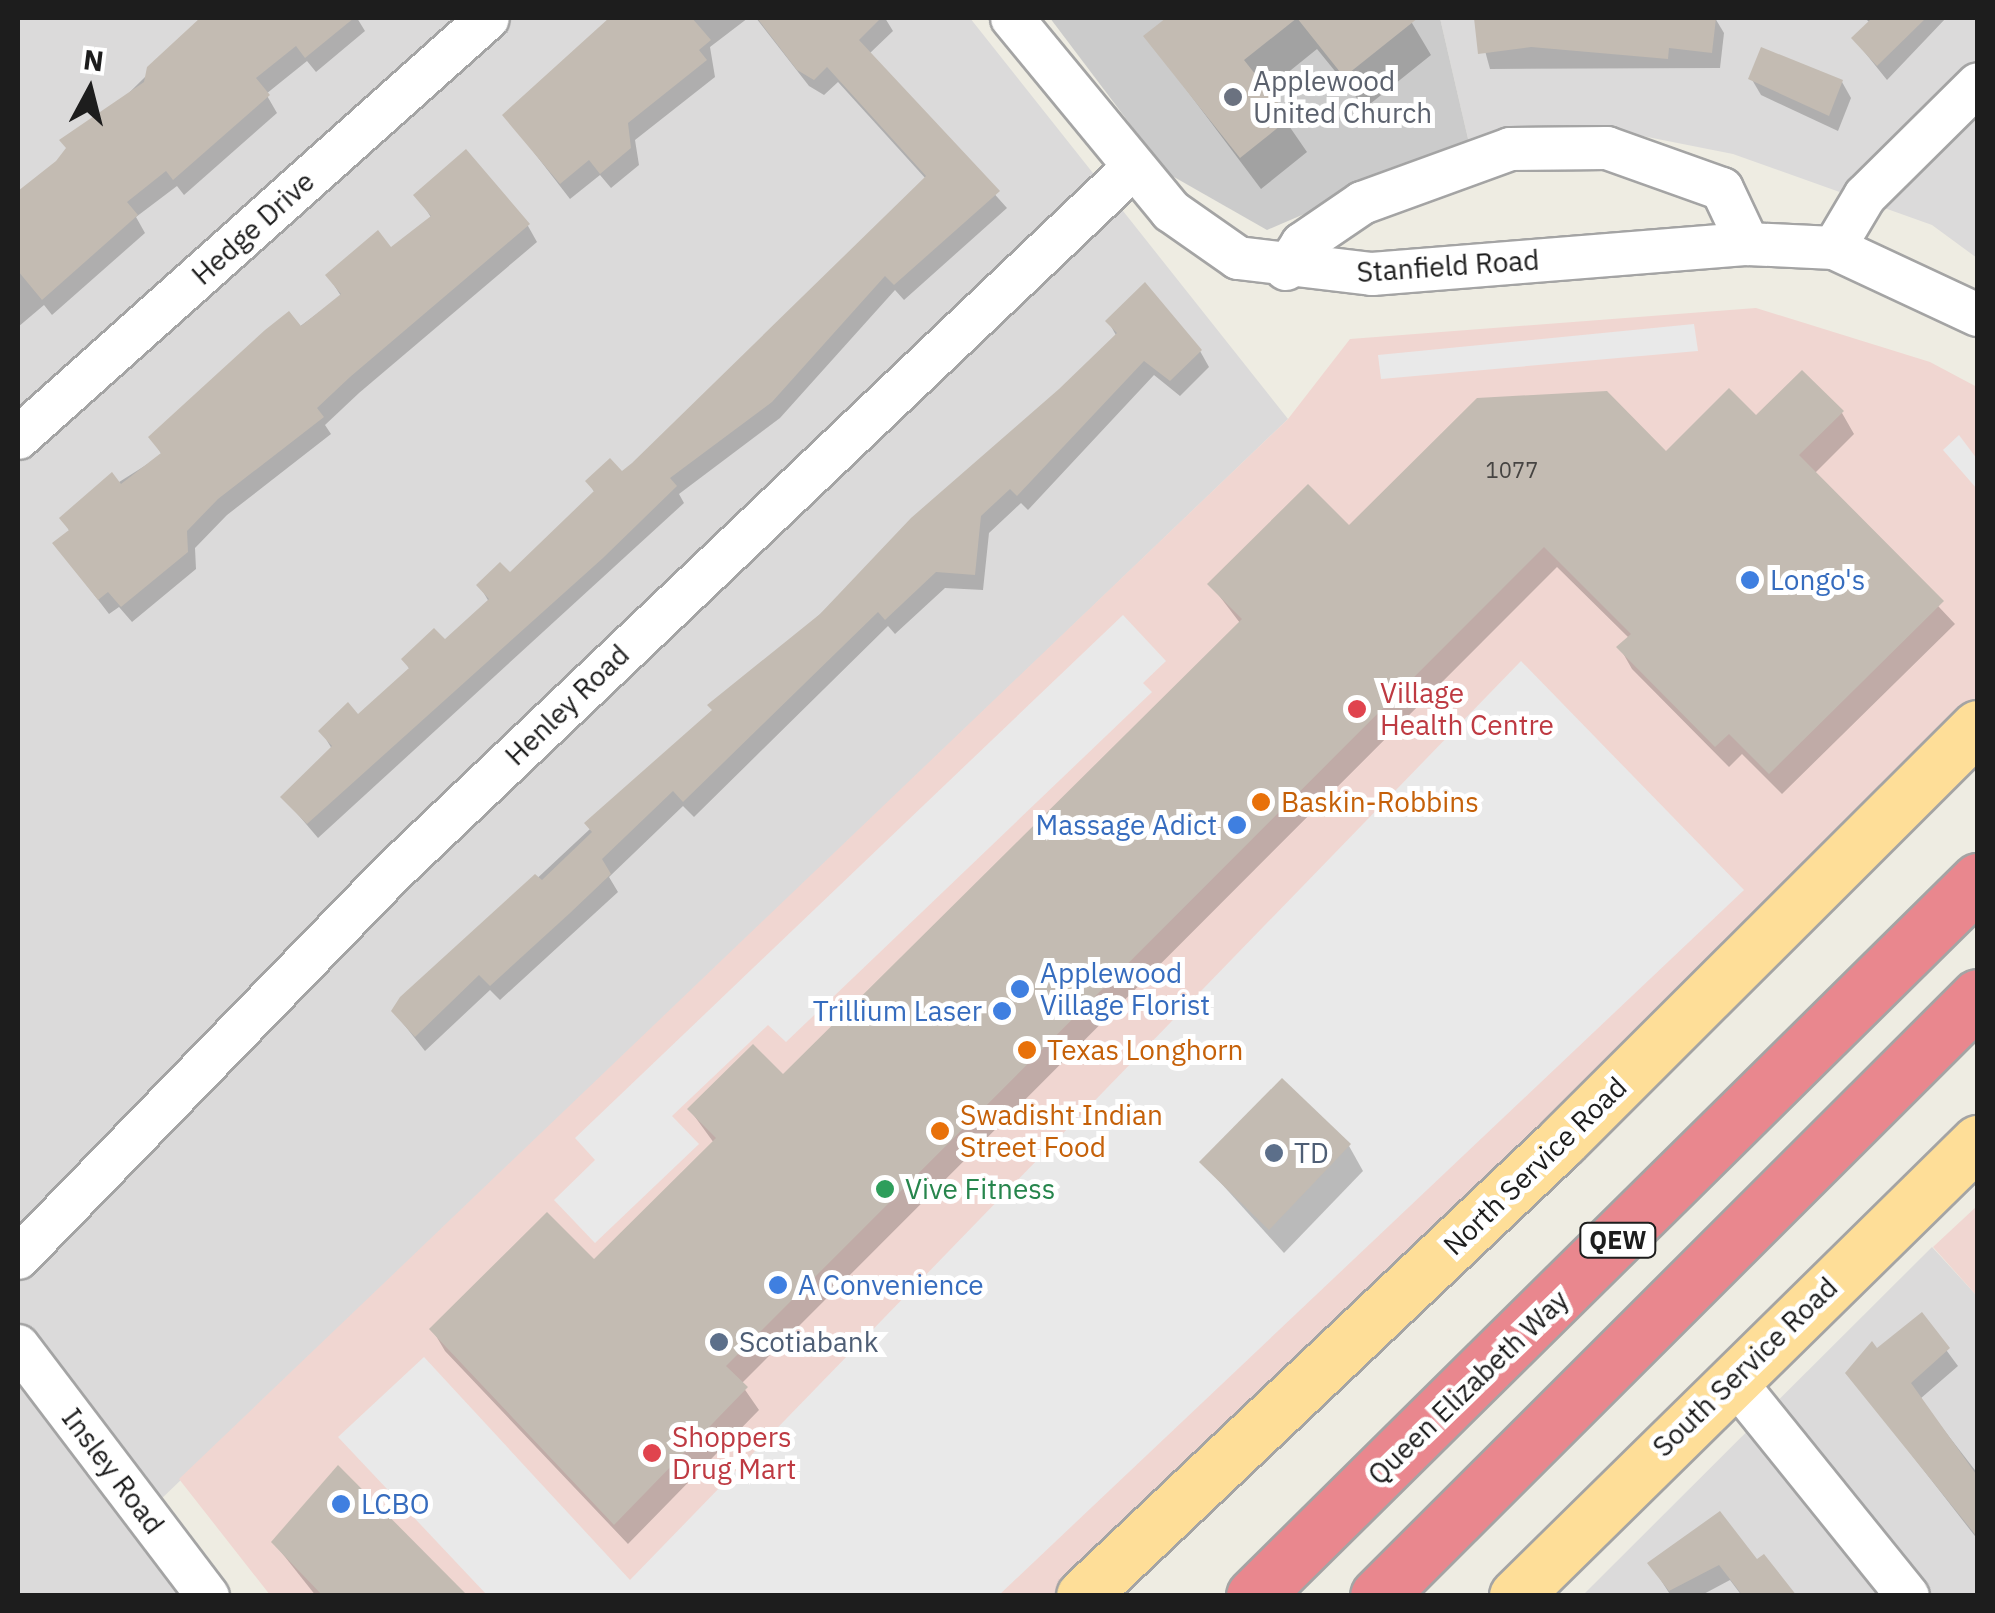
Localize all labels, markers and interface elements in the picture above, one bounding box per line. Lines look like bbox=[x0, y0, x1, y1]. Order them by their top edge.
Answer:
north arrow bbox=[40, 40, 140, 140]
text: N bbox=[81, 40, 106, 79]
place label: Applewood United Church bbox=[1253, 64, 1432, 130]
marker: Applewood United Church bbox=[1222, 86, 1244, 108]
street label: Hedge Drive bbox=[185, 164, 321, 292]
street label: Stanfield Road bbox=[1356, 243, 1540, 289]
house number: 1077 bbox=[1486, 457, 1538, 483]
place label: Longo's bbox=[1770, 563, 1865, 597]
marker: Longo's bbox=[1739, 569, 1761, 591]
street label: Henley Road bbox=[498, 638, 636, 772]
place label: Village Health Centre bbox=[1380, 676, 1554, 742]
marker: Village Health Centre bbox=[1344, 696, 1370, 722]
place label: Baskin-Robbins bbox=[1281, 785, 1479, 819]
marker: Baskin-Robbins bbox=[1250, 791, 1272, 813]
place label: Massage Adict bbox=[1036, 808, 1217, 842]
marker: Massage Adict bbox=[1226, 814, 1248, 836]
place label: Applewood Village Florist bbox=[1040, 956, 1210, 1022]
marker: Applewood Village Florist bbox=[1009, 978, 1031, 1000]
place label: Trillium Laser bbox=[813, 994, 982, 1028]
marker: Trillium Laser bbox=[991, 1000, 1013, 1022]
place label: Texas Longhorn bbox=[1047, 1033, 1244, 1067]
marker: Texas Longhorn bbox=[1016, 1039, 1038, 1061]
street label: North Service Road bbox=[1436, 1070, 1634, 1262]
place label: Swadisht Indian Street Food bbox=[960, 1098, 1163, 1164]
marker: Swadisht Indian Street Food bbox=[929, 1120, 951, 1142]
place label: TD bbox=[1294, 1136, 1329, 1170]
marker: TD bbox=[1263, 1142, 1285, 1164]
place label: Vive Fitness bbox=[905, 1172, 1055, 1206]
marker: Vive Fitness bbox=[874, 1178, 896, 1200]
road number: QEW bbox=[1578, 1220, 1658, 1260]
place label: A Convenience bbox=[798, 1268, 984, 1302]
street label: South Service Road bbox=[1646, 1270, 1844, 1464]
marker: A Convenience bbox=[767, 1274, 789, 1296]
street label: Queen Elizabeth Way bbox=[1361, 1283, 1575, 1491]
place label: Scotiabank bbox=[739, 1325, 878, 1359]
marker: Scotiabank bbox=[708, 1331, 730, 1353]
street label: Insley Road bbox=[55, 1402, 171, 1540]
place label: Shoppers Drug Mart bbox=[672, 1420, 796, 1486]
marker: Shoppers Drug Mart bbox=[641, 1442, 663, 1464]
place label: LCBO bbox=[361, 1487, 430, 1521]
marker: LCBO bbox=[330, 1493, 352, 1515]

